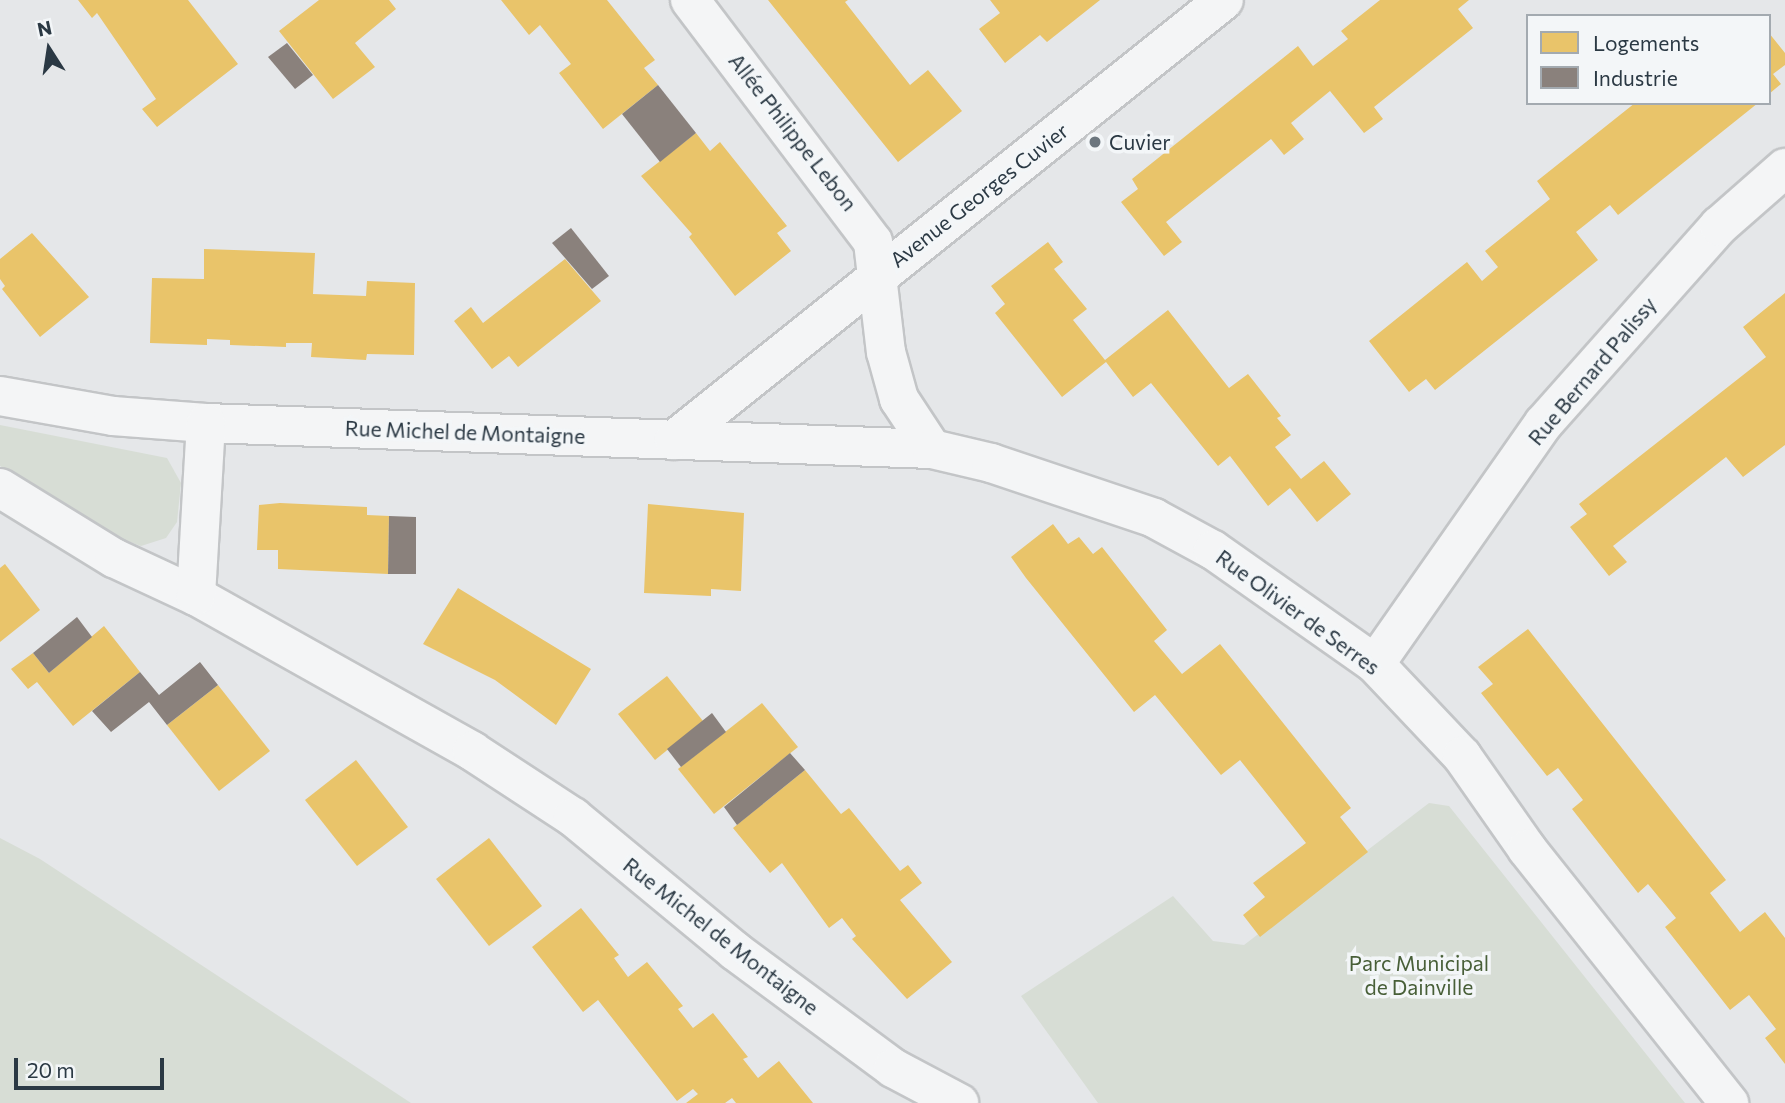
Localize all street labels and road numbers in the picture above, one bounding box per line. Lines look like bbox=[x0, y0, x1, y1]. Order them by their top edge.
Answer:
street label: Allée Philippe Lebon bbox=[724, 48, 862, 216]
street label: Avenue Georges Cuvier bbox=[885, 118, 1073, 272]
street label: Rue Bernard Palissy bbox=[1523, 292, 1661, 450]
street label: Rue Michel de Montaigne bbox=[344, 415, 586, 449]
street label: Rue Olivier de Serres bbox=[1211, 544, 1385, 680]
street label: Rue Michel de Montaigne bbox=[618, 852, 824, 1020]

